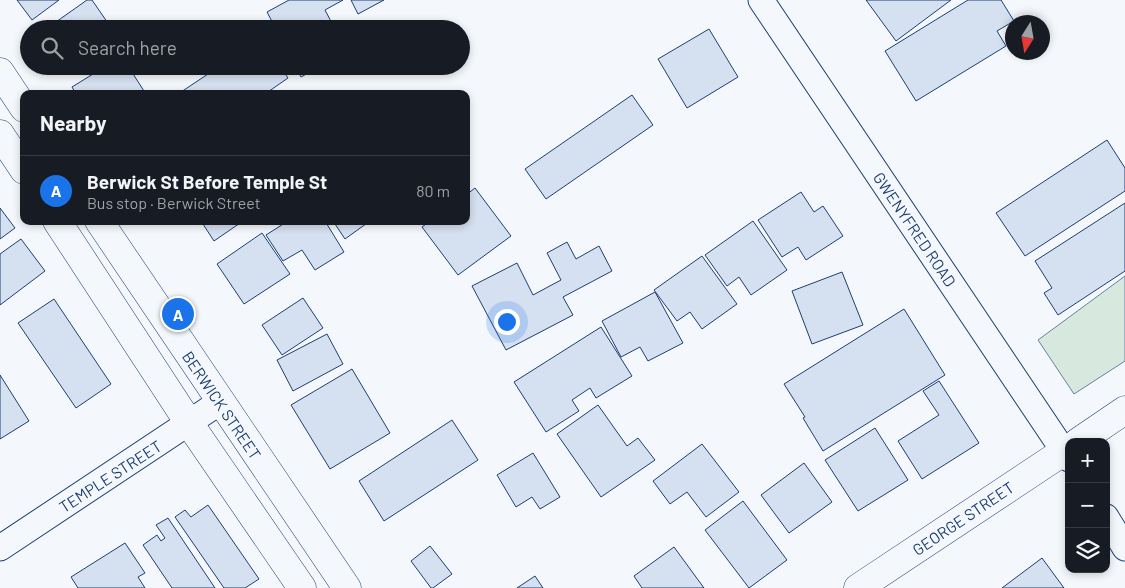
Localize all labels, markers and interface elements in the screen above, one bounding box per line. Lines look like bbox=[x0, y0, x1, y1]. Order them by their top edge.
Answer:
north arrow bbox=[1005, 15, 1050, 60]
search box bbox=[20, 20, 470, 75]
icon: search bbox=[38, 34, 66, 62]
text: Search here bbox=[78, 36, 177, 59]
text: Nearby bbox=[40, 110, 106, 135]
street label: GWENYFRED ROAD bbox=[870, 168, 960, 290]
text: Berwick St Before Temple St bbox=[87, 170, 327, 193]
text: A bbox=[51, 181, 61, 200]
text: 80 m bbox=[416, 181, 450, 200]
text: Bus stop · Berwick Street bbox=[87, 193, 261, 212]
pin: A bbox=[162, 295, 194, 333]
your location bbox=[494, 309, 520, 335]
street label: BERWICK STREET bbox=[179, 347, 265, 463]
street label: TEMPLE STREET bbox=[55, 436, 165, 516]
map controls bbox=[1065, 438, 1110, 573]
button: + bbox=[1065, 438, 1110, 483]
street label: GEORGE STREET bbox=[909, 477, 1017, 559]
button: − bbox=[1065, 483, 1110, 528]
button: layers bbox=[1065, 528, 1110, 573]

